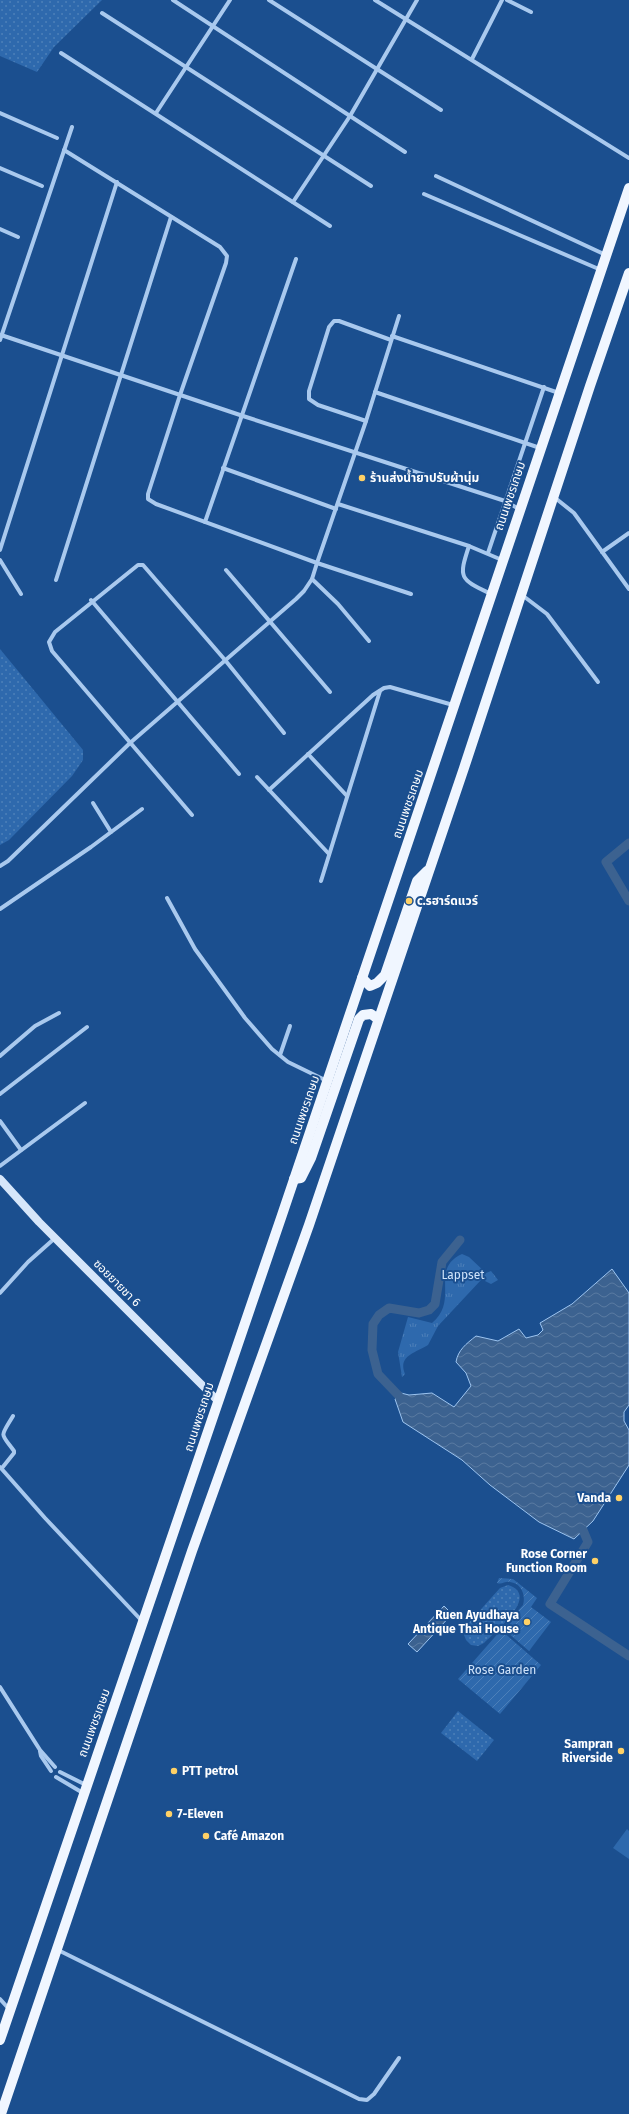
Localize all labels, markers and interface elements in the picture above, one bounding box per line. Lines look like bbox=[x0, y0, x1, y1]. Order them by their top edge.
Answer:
street label: ถนนเพชรเกษม bbox=[492, 460, 528, 532]
place label: ร้านส่งน้ำยาปรับผ้านุ่ม bbox=[370, 469, 479, 485]
marker: ร้านส่งน้ำยาปรับผ้านุ่ม bbox=[357, 473, 367, 483]
street label: ถนนเพชรเกษม bbox=[390, 768, 426, 840]
place label: c.sฮาร์ดแวร์ bbox=[417, 894, 478, 908]
marker: c.sฮาร์ดแวร์ bbox=[404, 896, 414, 906]
street label: ถนนเพชรเกษม bbox=[286, 1074, 322, 1146]
street label: ซอยยายชา 6 bbox=[91, 1257, 143, 1309]
park label: Lappset bbox=[441, 1268, 485, 1282]
street label: ถนนเพชรเกษม bbox=[181, 1381, 217, 1453]
place label: Vanda bbox=[576, 1491, 611, 1505]
marker: Vanda bbox=[614, 1493, 624, 1503]
place label: Rose Corner Function Room bbox=[506, 1547, 587, 1575]
marker: Rose Corner Function Room bbox=[590, 1556, 600, 1566]
place label: Ruen Ayudhaya Antique Thai House bbox=[412, 1608, 519, 1636]
marker: Ruen Ayudhaya Antique Thai House bbox=[522, 1617, 532, 1627]
park label: Rose Garden bbox=[468, 1663, 536, 1677]
street label: ถนนเพชรเกษม bbox=[75, 1687, 113, 1759]
place label: Sampran Riverside bbox=[562, 1737, 613, 1765]
marker: Sampran Riverside bbox=[616, 1746, 626, 1756]
place label: PTT petrol bbox=[182, 1764, 239, 1778]
marker: PTT petrol bbox=[169, 1766, 179, 1776]
place label: 7-Eleven bbox=[177, 1807, 223, 1821]
marker: 7-Eleven bbox=[164, 1809, 174, 1819]
place label: Café Amazon bbox=[214, 1829, 284, 1843]
marker: Café Amazon bbox=[201, 1831, 211, 1841]

